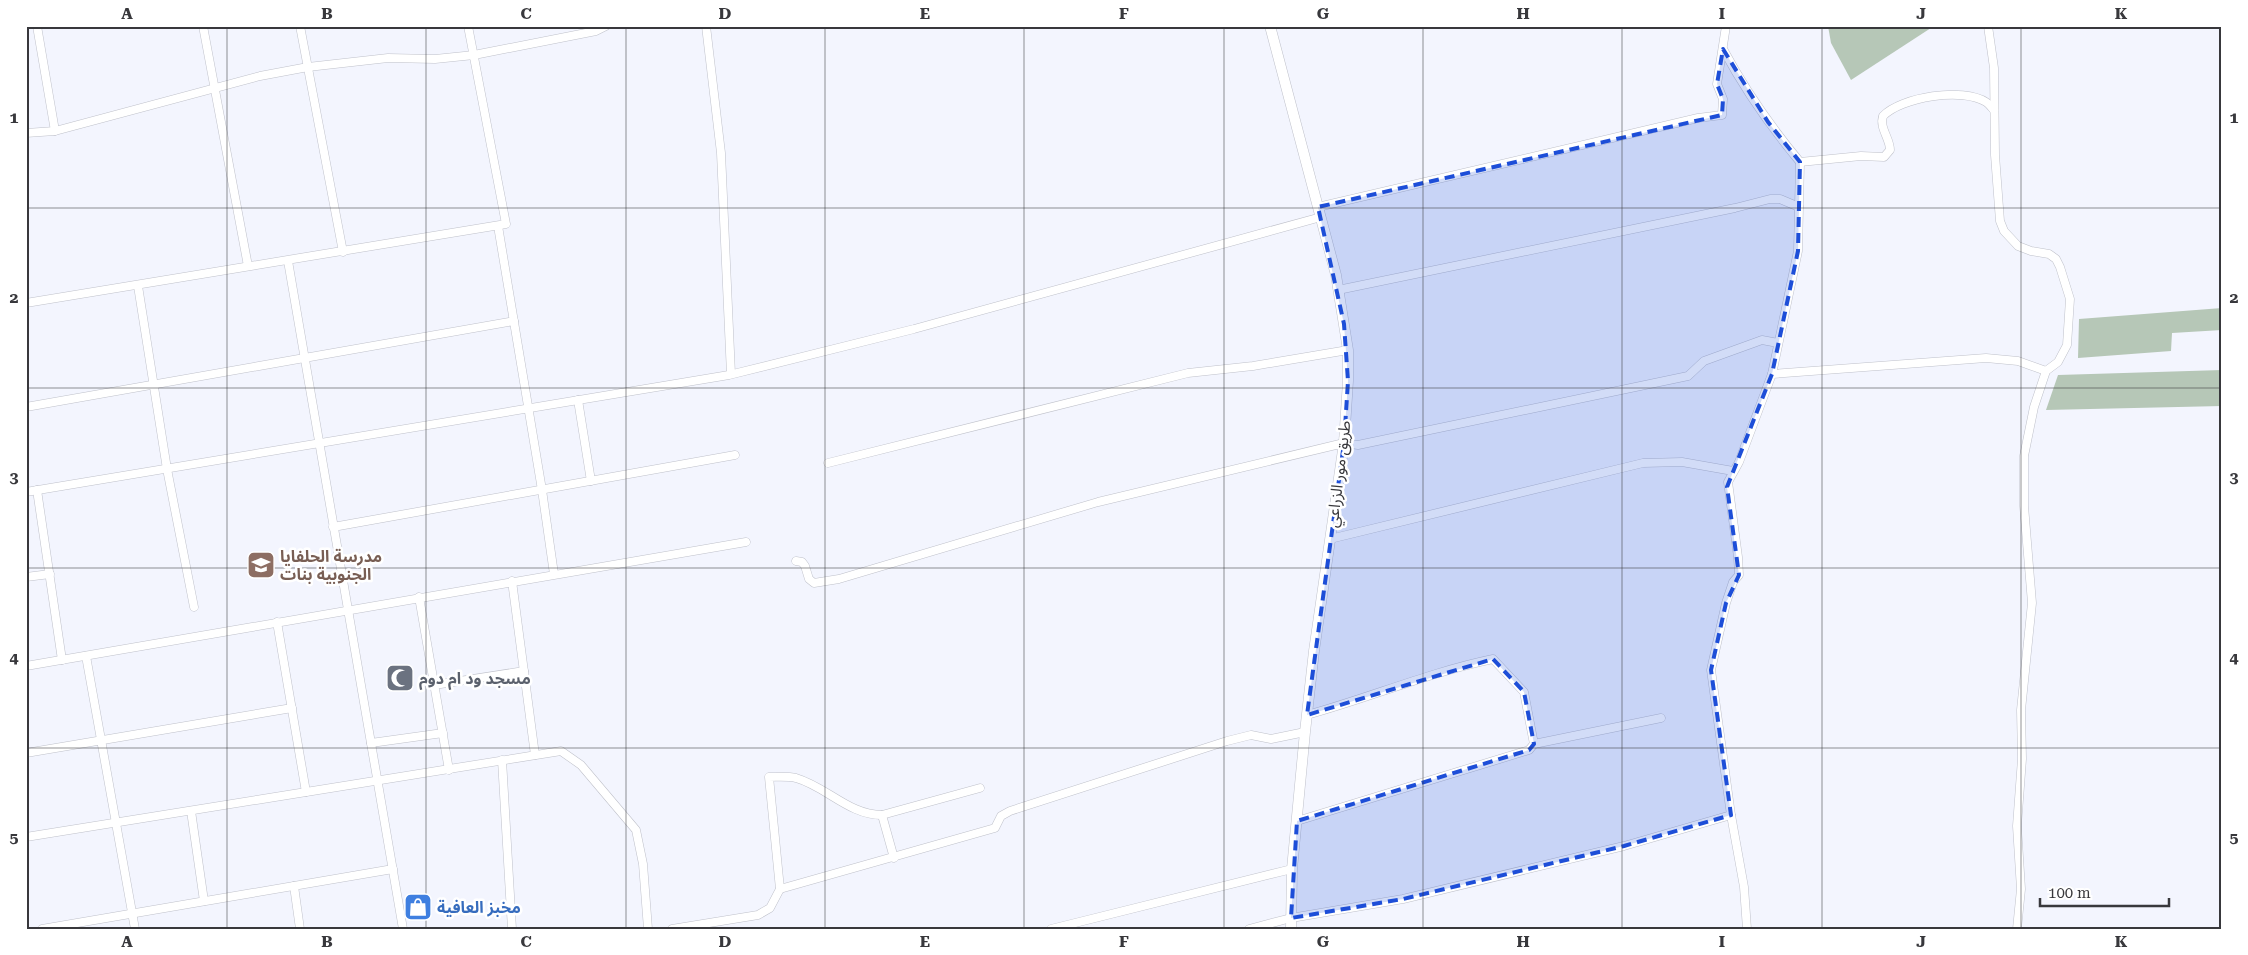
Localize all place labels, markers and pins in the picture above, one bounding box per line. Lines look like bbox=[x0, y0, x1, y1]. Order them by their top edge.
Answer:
place label: مدرسة الحلفايا الجنوبية بنات bbox=[280, 547, 382, 584]
school or university icon: مدرسة الحلفايا الجنوبية بنات bbox=[246, 550, 276, 580]
mosque icon: مسجد ود ام دوم bbox=[385, 663, 415, 693]
place label: مسجد ود ام دوم bbox=[419, 669, 531, 690]
shop icon: مخبز العافية bbox=[403, 892, 433, 922]
place label: مخبز العافية bbox=[437, 898, 521, 917]

